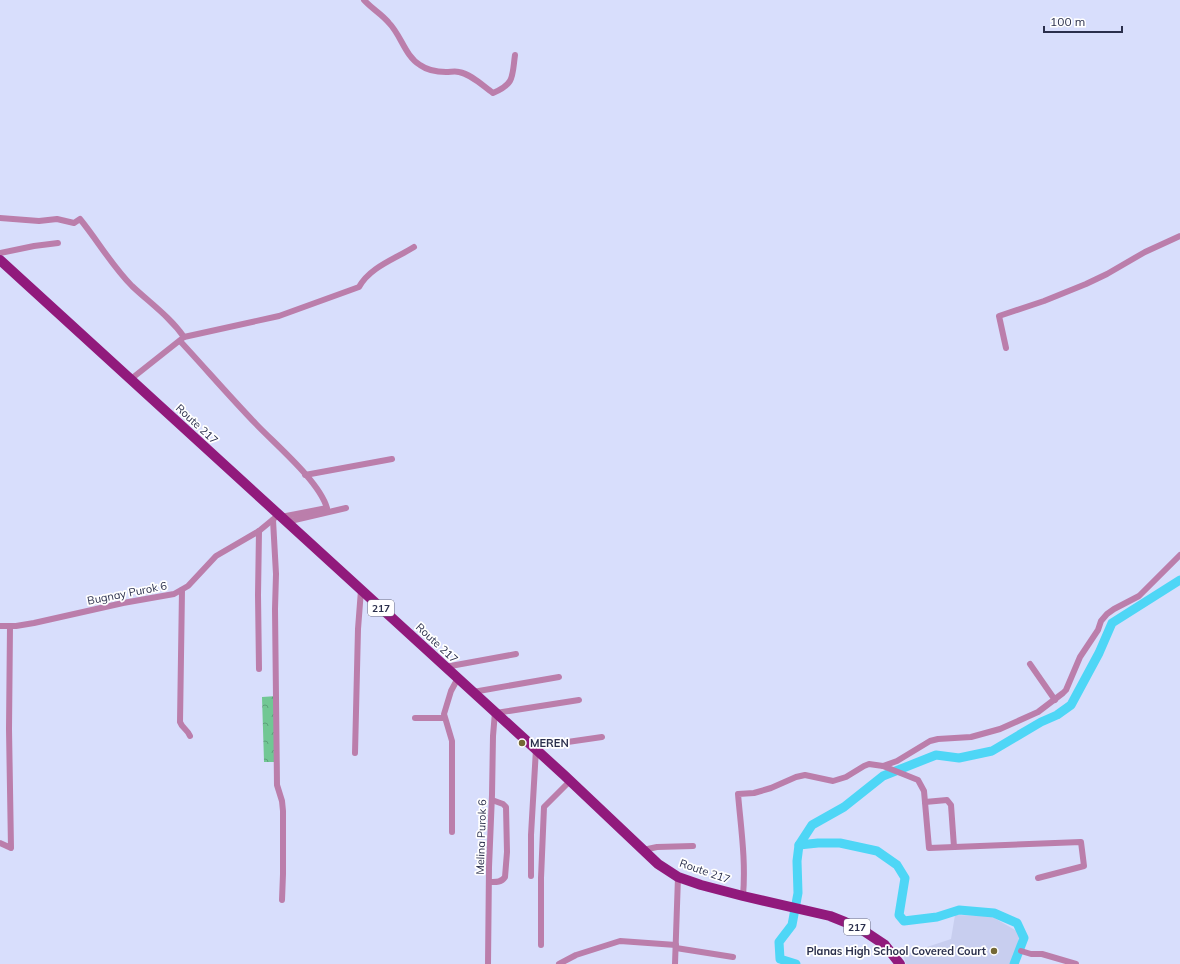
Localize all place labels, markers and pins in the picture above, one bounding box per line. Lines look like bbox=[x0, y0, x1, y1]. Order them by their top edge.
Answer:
place label: MEREN bbox=[530, 736, 569, 750]
marker: MEREN bbox=[517, 738, 527, 748]
place label: Planas High School Covered Court bbox=[806, 944, 986, 958]
marker: Planas High School Covered Court bbox=[989, 946, 999, 956]

